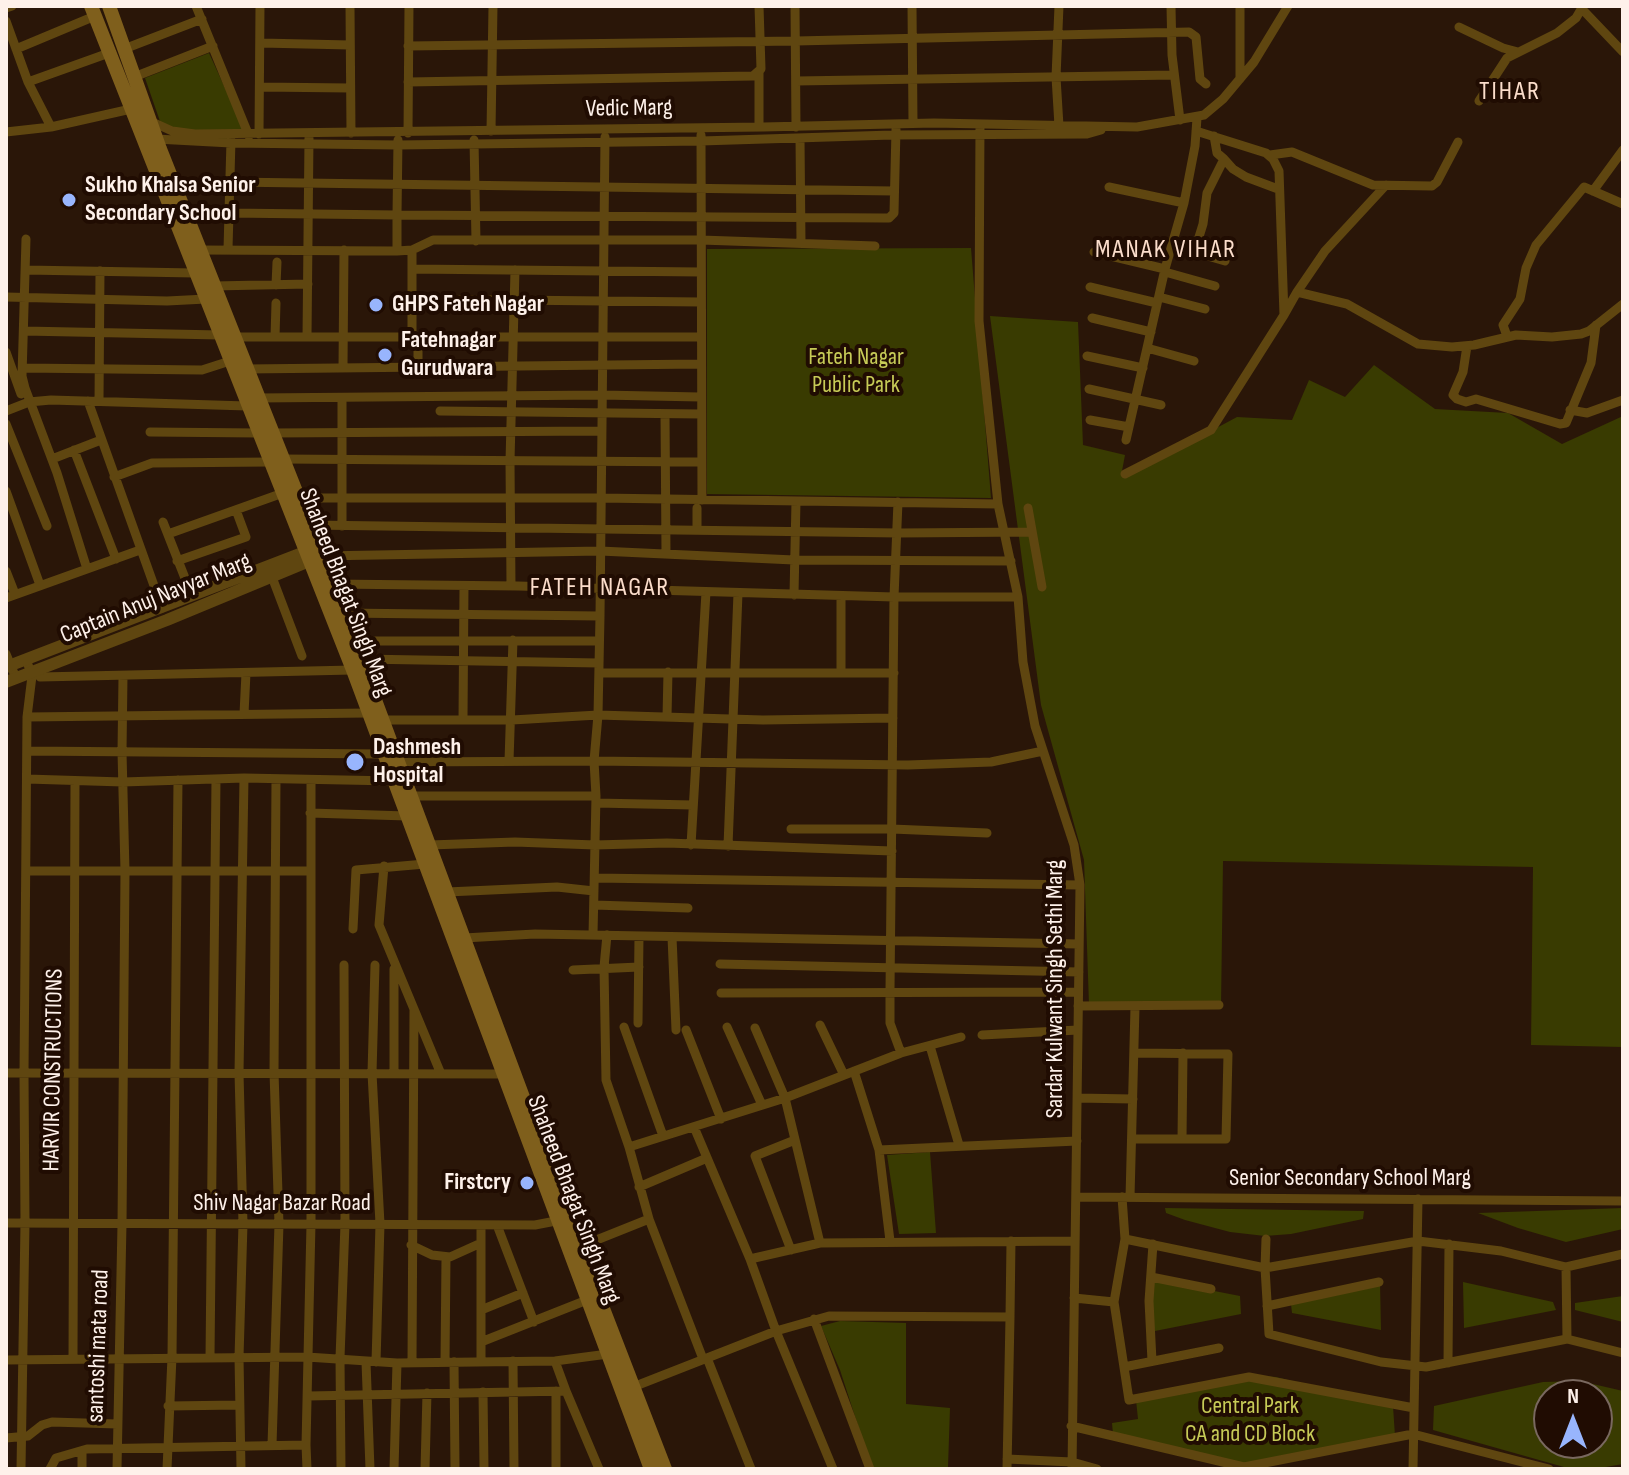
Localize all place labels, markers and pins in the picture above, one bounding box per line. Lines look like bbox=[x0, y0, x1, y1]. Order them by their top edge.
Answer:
place label: Sukho Khalsa Senior Secondary School bbox=[85, 172, 256, 228]
marker: Sukho Khalsa Senior Secondary School bbox=[60, 191, 78, 209]
place label: GHPS Fateh Nagar bbox=[392, 291, 544, 319]
marker: GHPS Fateh Nagar bbox=[367, 296, 385, 314]
place label: Fatehnagar Gurudwara bbox=[401, 327, 496, 383]
marker: Fatehnagar Gurudwara bbox=[376, 346, 394, 364]
place label: Dashmesh Hospital bbox=[373, 734, 461, 790]
marker: Dashmesh Hospital bbox=[344, 751, 366, 773]
place label: Firstcry bbox=[444, 1169, 511, 1197]
marker: Firstcry bbox=[518, 1174, 536, 1192]

